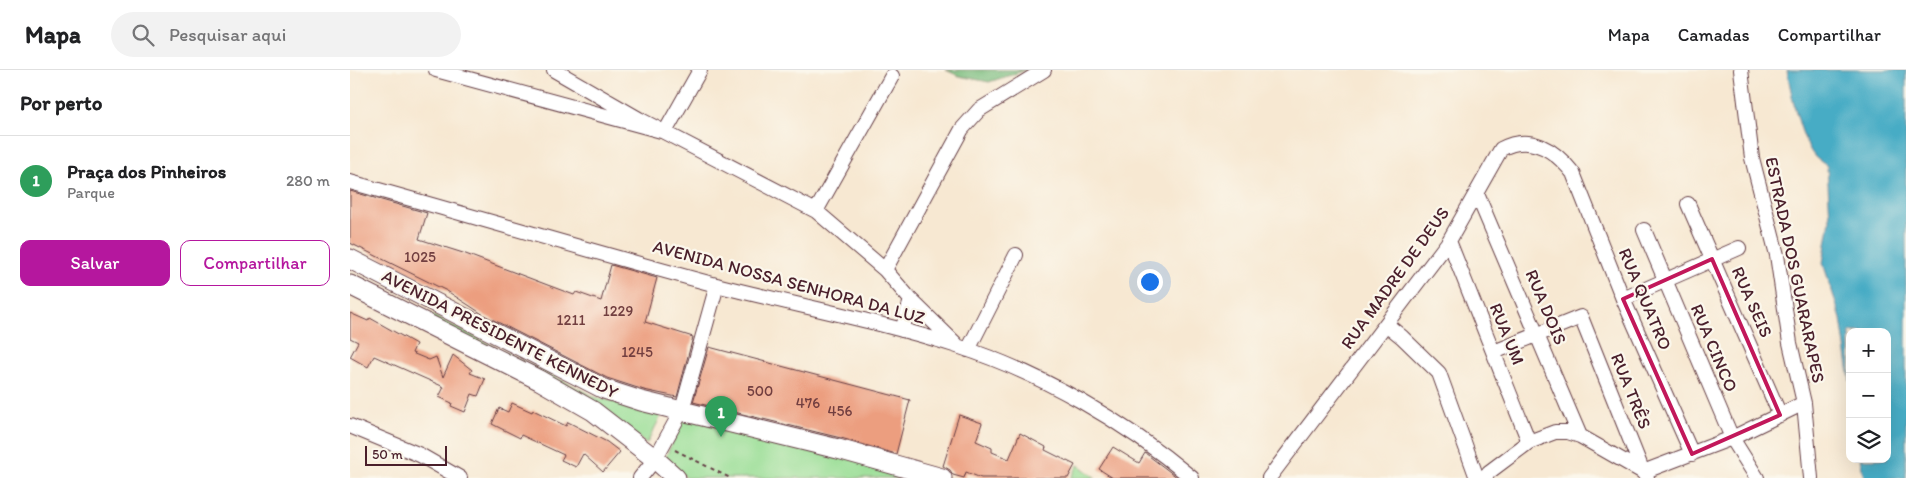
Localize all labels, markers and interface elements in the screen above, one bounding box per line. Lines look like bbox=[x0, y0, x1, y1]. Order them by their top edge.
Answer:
search box bbox=[111, 12, 461, 57]
text: Mapa bbox=[25, 20, 81, 49]
icon: search bbox=[129, 21, 157, 49]
text: Pesquisar aqui bbox=[169, 23, 286, 46]
text: Mapa bbox=[1608, 24, 1650, 46]
text: Camadas bbox=[1678, 24, 1750, 46]
text: Compartilhar bbox=[1778, 24, 1881, 46]
text: Por perto bbox=[20, 90, 102, 115]
street label: ESTRADA DOS GUARARAPES bbox=[1760, 155, 1830, 385]
text: Praça dos Pinheiros bbox=[67, 160, 226, 183]
text: 1 bbox=[32, 171, 40, 190]
text: 280 m bbox=[286, 171, 330, 190]
text: Parque bbox=[67, 183, 115, 202]
street label: RUA MADRE DE DEUS bbox=[1336, 203, 1454, 353]
street label: AVENIDA NOSSA SENHORA DA LUZ bbox=[650, 235, 928, 329]
button: Salvar bbox=[20, 240, 170, 286]
button: Compartilhar bbox=[180, 240, 330, 286]
street label: RUA QUATRO bbox=[1614, 245, 1676, 353]
house number: 1025 bbox=[404, 248, 436, 266]
street label: RUA SEIS bbox=[1727, 263, 1777, 341]
street label: AVENIDA PRESIDENTE KENNEDY bbox=[378, 265, 623, 404]
street label: RUA DOIS bbox=[1520, 266, 1572, 348]
your location bbox=[1137, 269, 1163, 295]
street label: RUA UM bbox=[1485, 300, 1529, 368]
street label: RUA CINCO bbox=[1686, 301, 1742, 395]
house number: 1229 bbox=[603, 302, 633, 320]
house number: 1211 bbox=[557, 311, 585, 329]
map controls bbox=[1846, 328, 1891, 463]
button: + bbox=[1846, 328, 1891, 373]
house number: 1245 bbox=[621, 343, 653, 361]
street label: RUA TRÊS bbox=[1606, 350, 1656, 432]
button: − bbox=[1846, 373, 1891, 418]
house number: 500 bbox=[747, 382, 773, 400]
house number: 476 bbox=[796, 394, 820, 412]
pin: 1 bbox=[705, 396, 737, 437]
house number: 456 bbox=[828, 402, 852, 420]
button: layers bbox=[1846, 418, 1891, 463]
scale bar bbox=[365, 443, 448, 466]
text: 50 m bbox=[372, 446, 403, 463]

